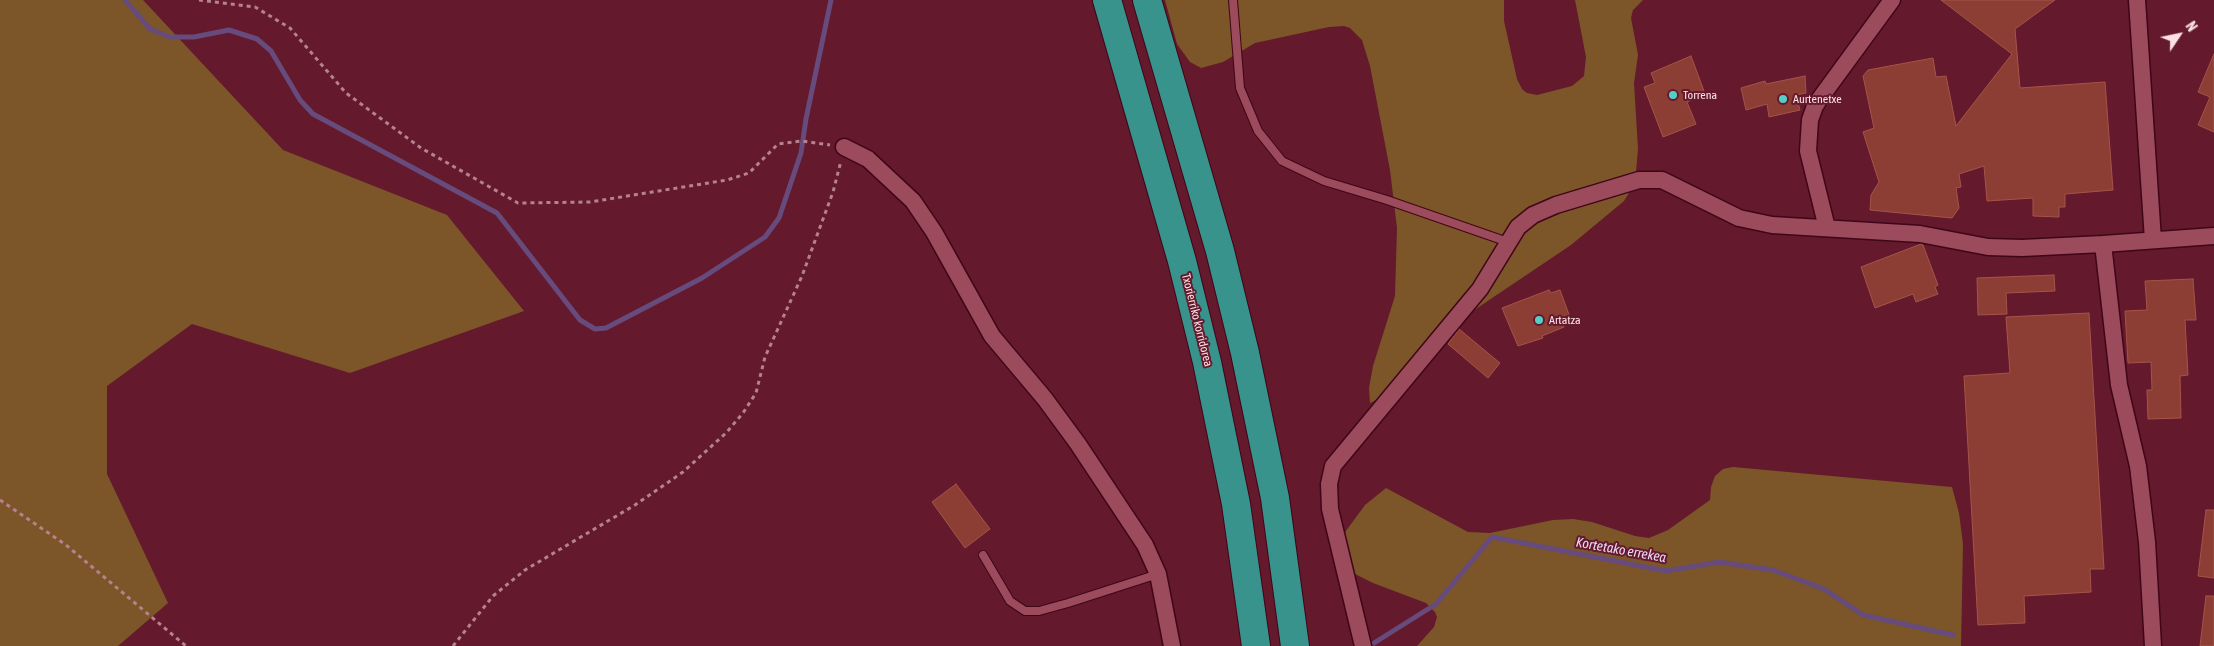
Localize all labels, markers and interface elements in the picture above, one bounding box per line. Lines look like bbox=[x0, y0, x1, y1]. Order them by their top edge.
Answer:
north arrow bbox=[2154, 10, 2204, 60]
text: N bbox=[2182, 19, 2200, 35]
place label: Torrena bbox=[1683, 88, 1717, 102]
marker: Torrena bbox=[1667, 89, 1679, 101]
place label: Aurtenetxe bbox=[1793, 92, 1842, 106]
marker: Aurtenetxe bbox=[1777, 93, 1789, 105]
street label: Txorierriko korridorea bbox=[1178, 272, 1216, 368]
place label: Artatza bbox=[1549, 313, 1581, 327]
marker: Artatza bbox=[1533, 314, 1545, 326]
water label: Kortetako errekea bbox=[1575, 534, 1667, 566]

